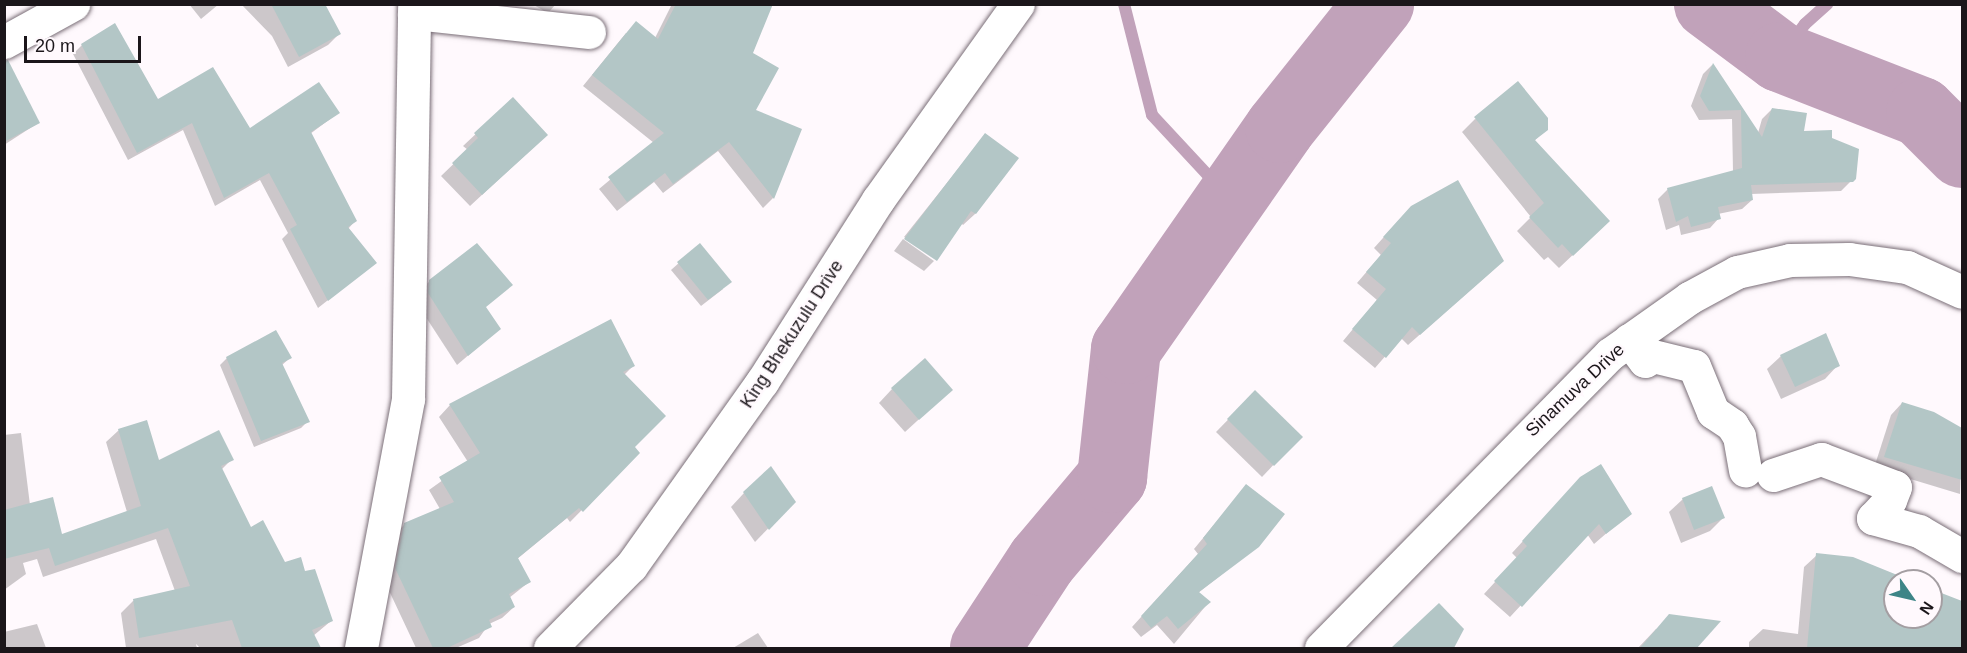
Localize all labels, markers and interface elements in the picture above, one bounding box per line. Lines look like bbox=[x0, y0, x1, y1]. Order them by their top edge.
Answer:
scale bar bbox=[27, 24, 144, 62]
text: 20 m bbox=[35, 36, 75, 56]
street label: King Bhekuzulu Drive bbox=[736, 256, 848, 412]
street label: Sinamuva Drive bbox=[1521, 339, 1629, 441]
north arrow bbox=[1883, 569, 1943, 629]
text: N bbox=[1916, 599, 1937, 618]

